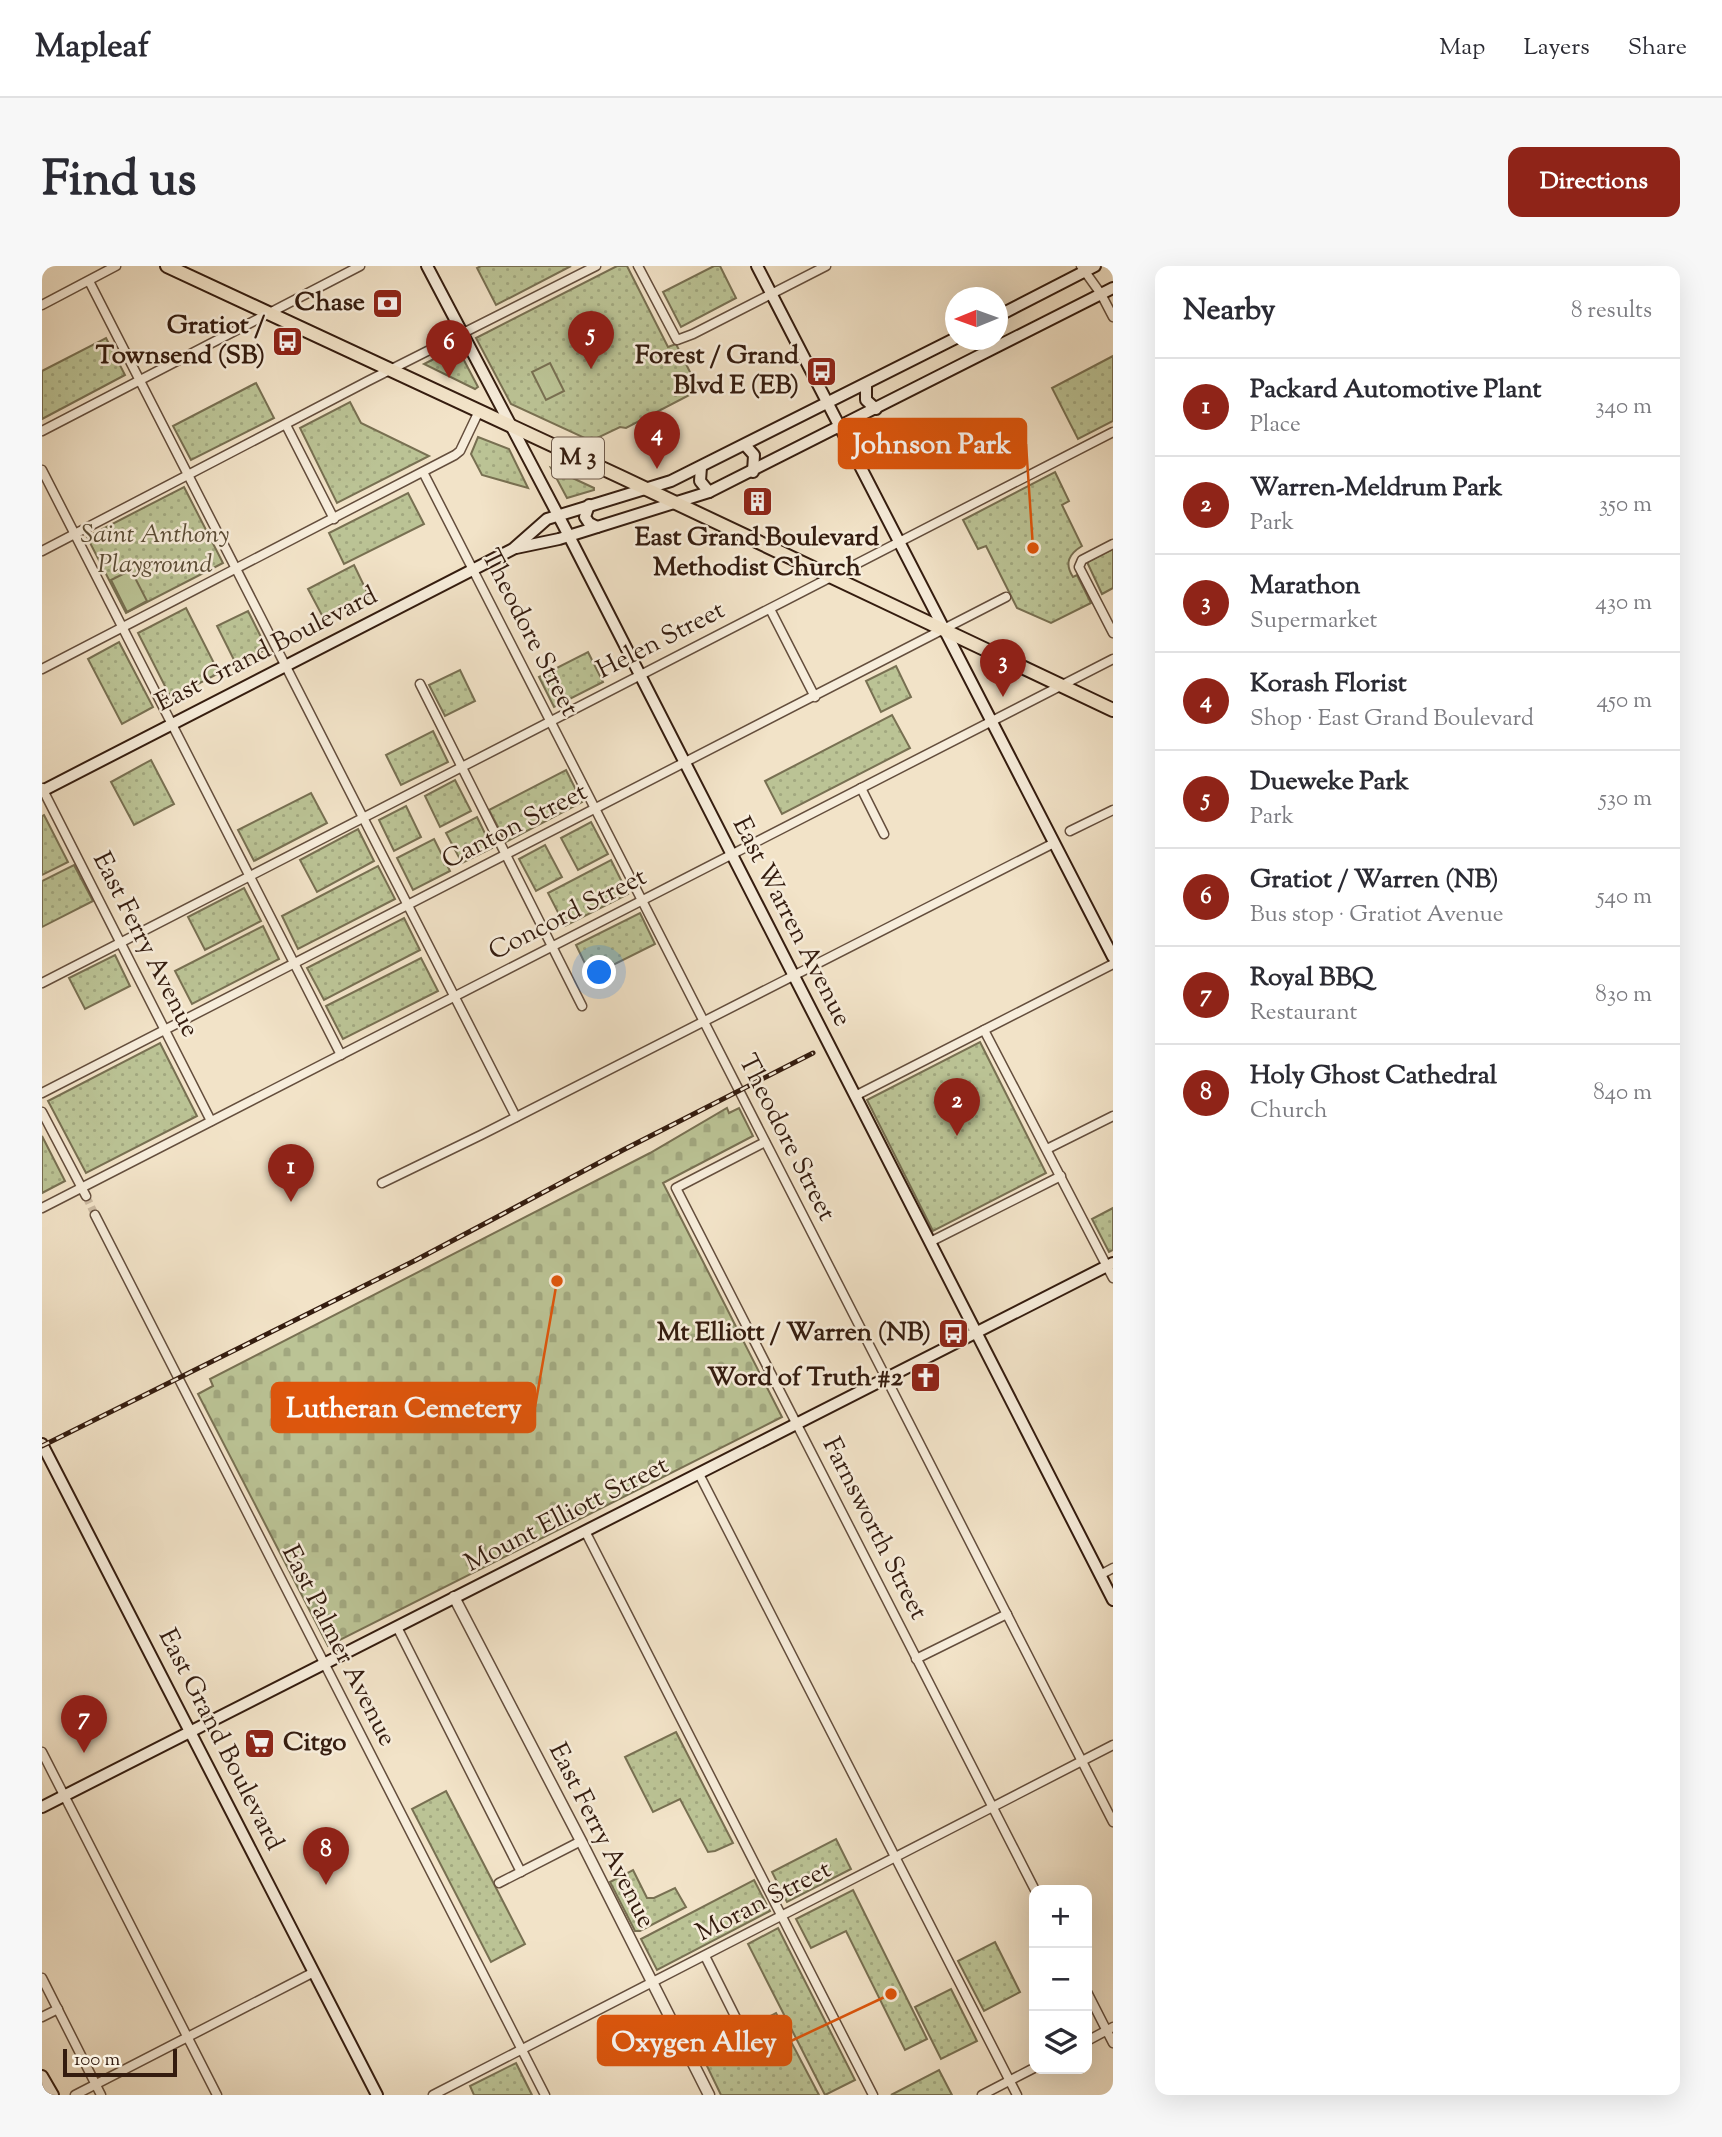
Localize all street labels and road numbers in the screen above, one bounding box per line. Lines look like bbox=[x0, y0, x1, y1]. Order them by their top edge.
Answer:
road number: M 3 bbox=[552, 438, 604, 478]
street label: Theodore Street bbox=[471, 543, 587, 723]
street label: East Grand Boulevard bbox=[150, 578, 385, 722]
street label: Helen Street bbox=[590, 593, 732, 689]
street label: Canton Street bbox=[436, 774, 594, 880]
street label: East Warren Avenue bbox=[722, 811, 860, 1033]
street label: East Ferry Avenue bbox=[82, 846, 208, 1044]
street label: Concord Street bbox=[483, 859, 653, 971]
street label: Theodore Street bbox=[728, 1048, 844, 1228]
street label: Farnsworth Street bbox=[812, 1431, 936, 1627]
street label: Mount Elliott Street bbox=[459, 1448, 675, 1582]
street label: East Palmer Avenue bbox=[271, 1539, 405, 1753]
street label: East Grand Boulevard bbox=[148, 1623, 292, 1858]
street label: East Ferry Avenue bbox=[538, 1737, 664, 1935]
street label: Moran Street bbox=[690, 1852, 838, 1952]

